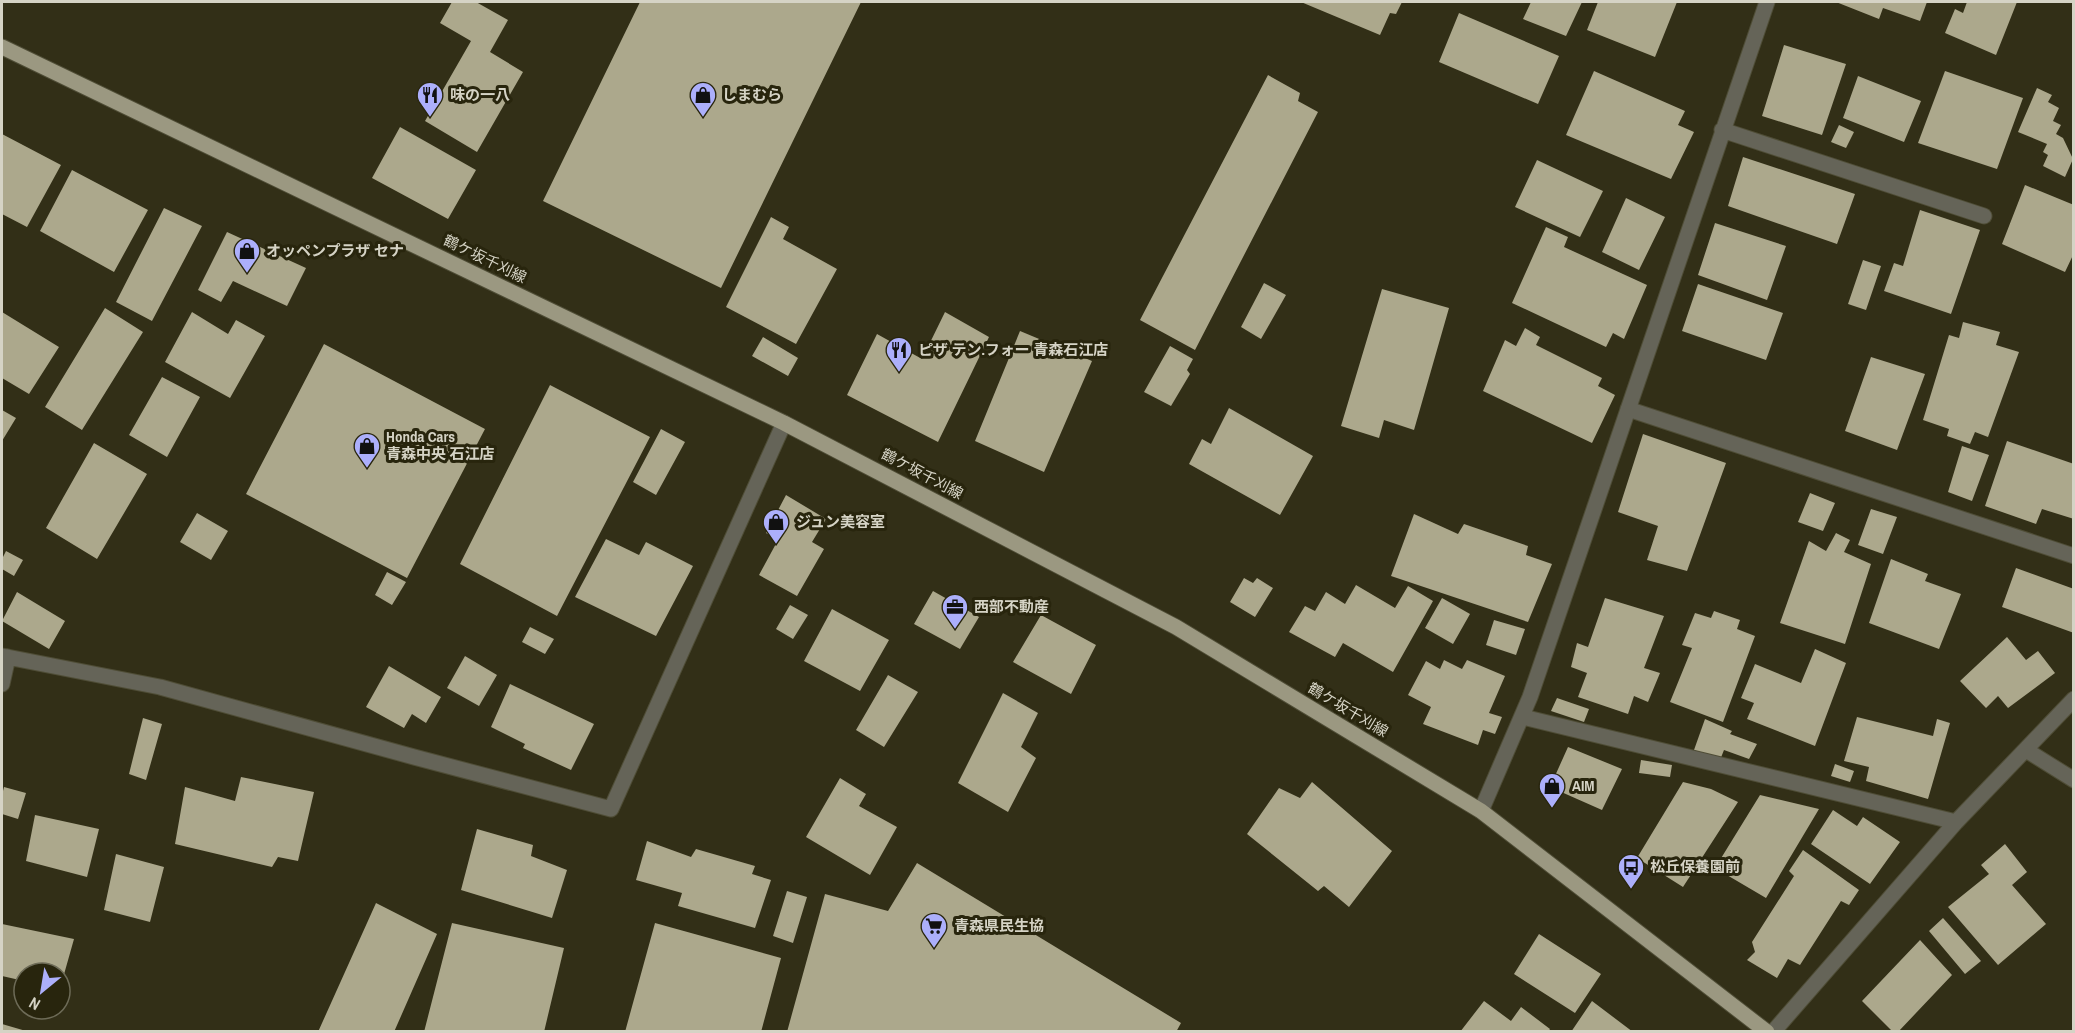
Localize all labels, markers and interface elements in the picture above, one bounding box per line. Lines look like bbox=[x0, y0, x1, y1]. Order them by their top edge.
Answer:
restaurant icon: 味の一八 bbox=[415, 80, 445, 118]
shop icon: しまむら bbox=[688, 80, 718, 118]
place label: 味の一八 bbox=[450, 84, 510, 105]
place label: しまむら bbox=[722, 84, 782, 105]
street label: 鶴ケ坂千刈線 bbox=[440, 229, 530, 288]
shop icon: オッペンプラザ セナ bbox=[232, 236, 262, 274]
place label: オッペンプラザ セナ bbox=[266, 240, 404, 261]
restaurant icon: ピザ テン.フォー 青森石江店 bbox=[884, 335, 914, 373]
place label: ピザ テン.フォー 青森石江店 bbox=[918, 339, 1108, 360]
place label: Honda Cars 青森中央 石江店 bbox=[386, 426, 494, 464]
shop icon: Honda Cars 青森中央 石江店 bbox=[352, 431, 382, 469]
street label: 鶴ケ坂千刈線 bbox=[878, 443, 967, 504]
shop icon: ジュン美容室 bbox=[761, 507, 791, 545]
place label: ジュン美容室 bbox=[796, 511, 885, 532]
office icon: 西部不動産 bbox=[940, 592, 970, 630]
place label: 西部不動産 bbox=[974, 596, 1049, 617]
street label: 鶴ケ坂千刈線 bbox=[1304, 677, 1392, 742]
shop icon: AIM bbox=[1537, 771, 1567, 809]
place label: AIM bbox=[1572, 775, 1595, 796]
bus stop icon: 松丘保養園前 bbox=[1616, 852, 1646, 890]
place label: 松丘保養園前 bbox=[1650, 856, 1740, 877]
supermarket icon: 青森県民生協 bbox=[919, 911, 949, 949]
place label: 青森県民生協 bbox=[954, 915, 1044, 936]
north arrow bbox=[12, 961, 72, 1021]
text: N bbox=[25, 992, 44, 1016]

